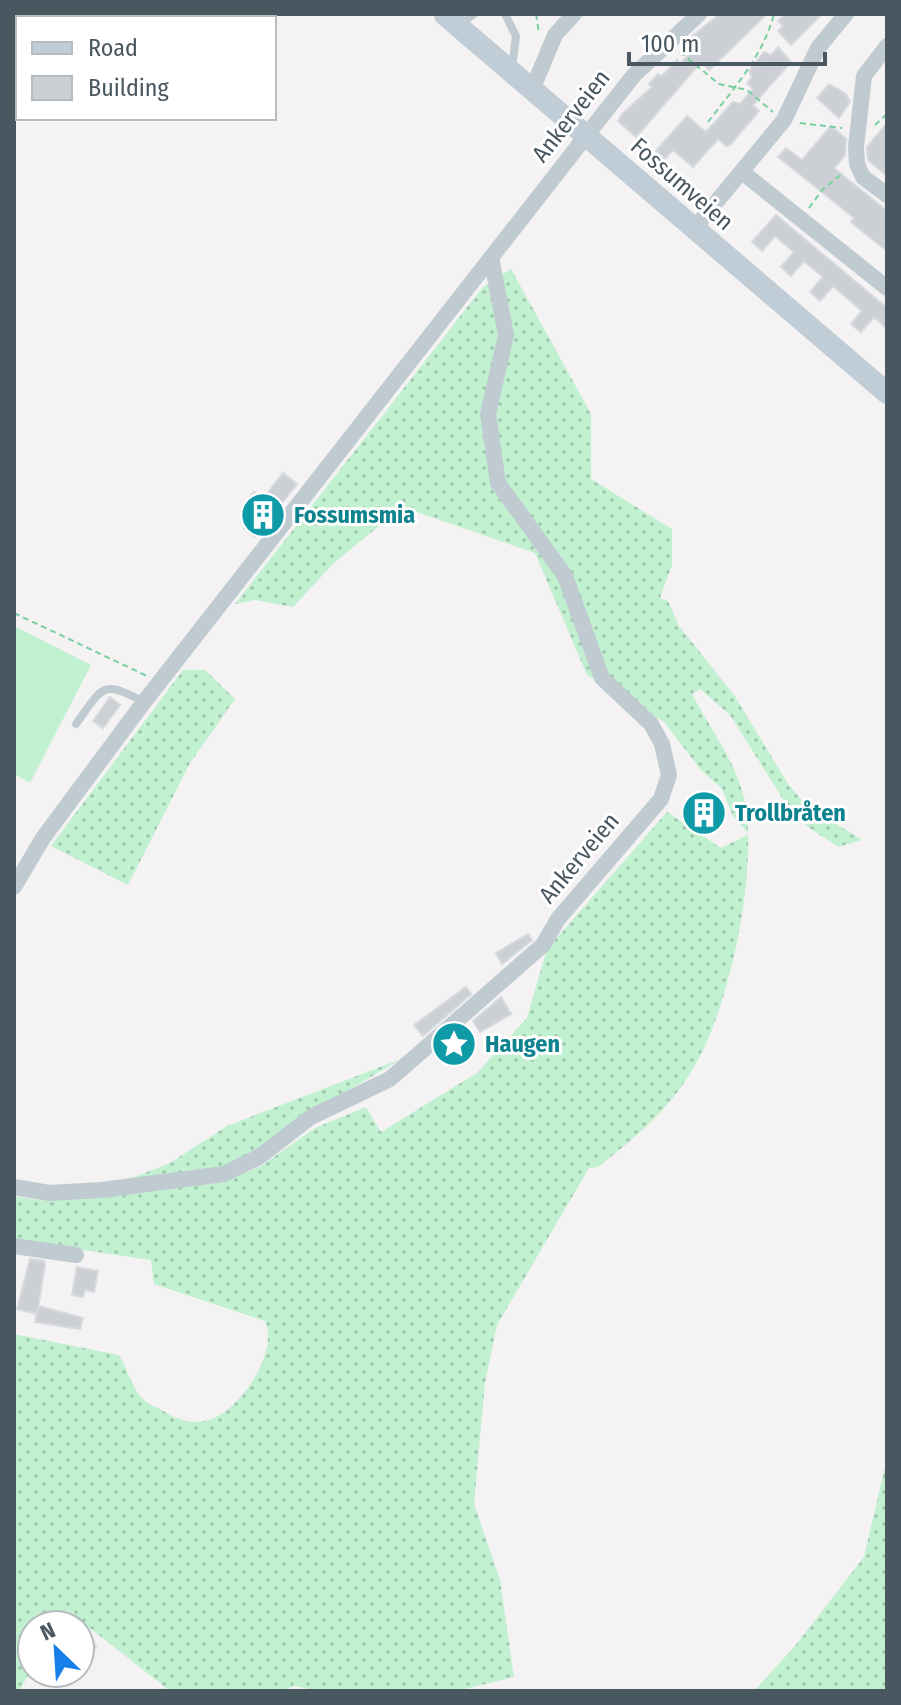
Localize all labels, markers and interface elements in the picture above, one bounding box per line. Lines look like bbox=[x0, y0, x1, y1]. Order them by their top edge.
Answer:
legend bbox=[16, 16, 276, 120]
scale bar bbox=[629, 16, 825, 66]
text: 100 m bbox=[641, 30, 699, 58]
text: Road bbox=[88, 34, 138, 62]
street label: Ankerveien bbox=[526, 64, 616, 168]
text: Building bbox=[88, 74, 170, 102]
street label: Fossumveien bbox=[625, 132, 739, 236]
building icon: Fossumsmia bbox=[239, 491, 287, 539]
place label: Fossumsmia bbox=[294, 501, 415, 529]
building icon: Trollbråten bbox=[680, 789, 728, 837]
place label: Trollbråten bbox=[735, 799, 846, 827]
street label: Ankerveien bbox=[533, 807, 625, 909]
place icon: Haugen bbox=[430, 1020, 478, 1068]
place label: Haugen bbox=[485, 1030, 560, 1058]
north arrow bbox=[16, 1609, 96, 1689]
text: N bbox=[36, 1616, 59, 1646]

